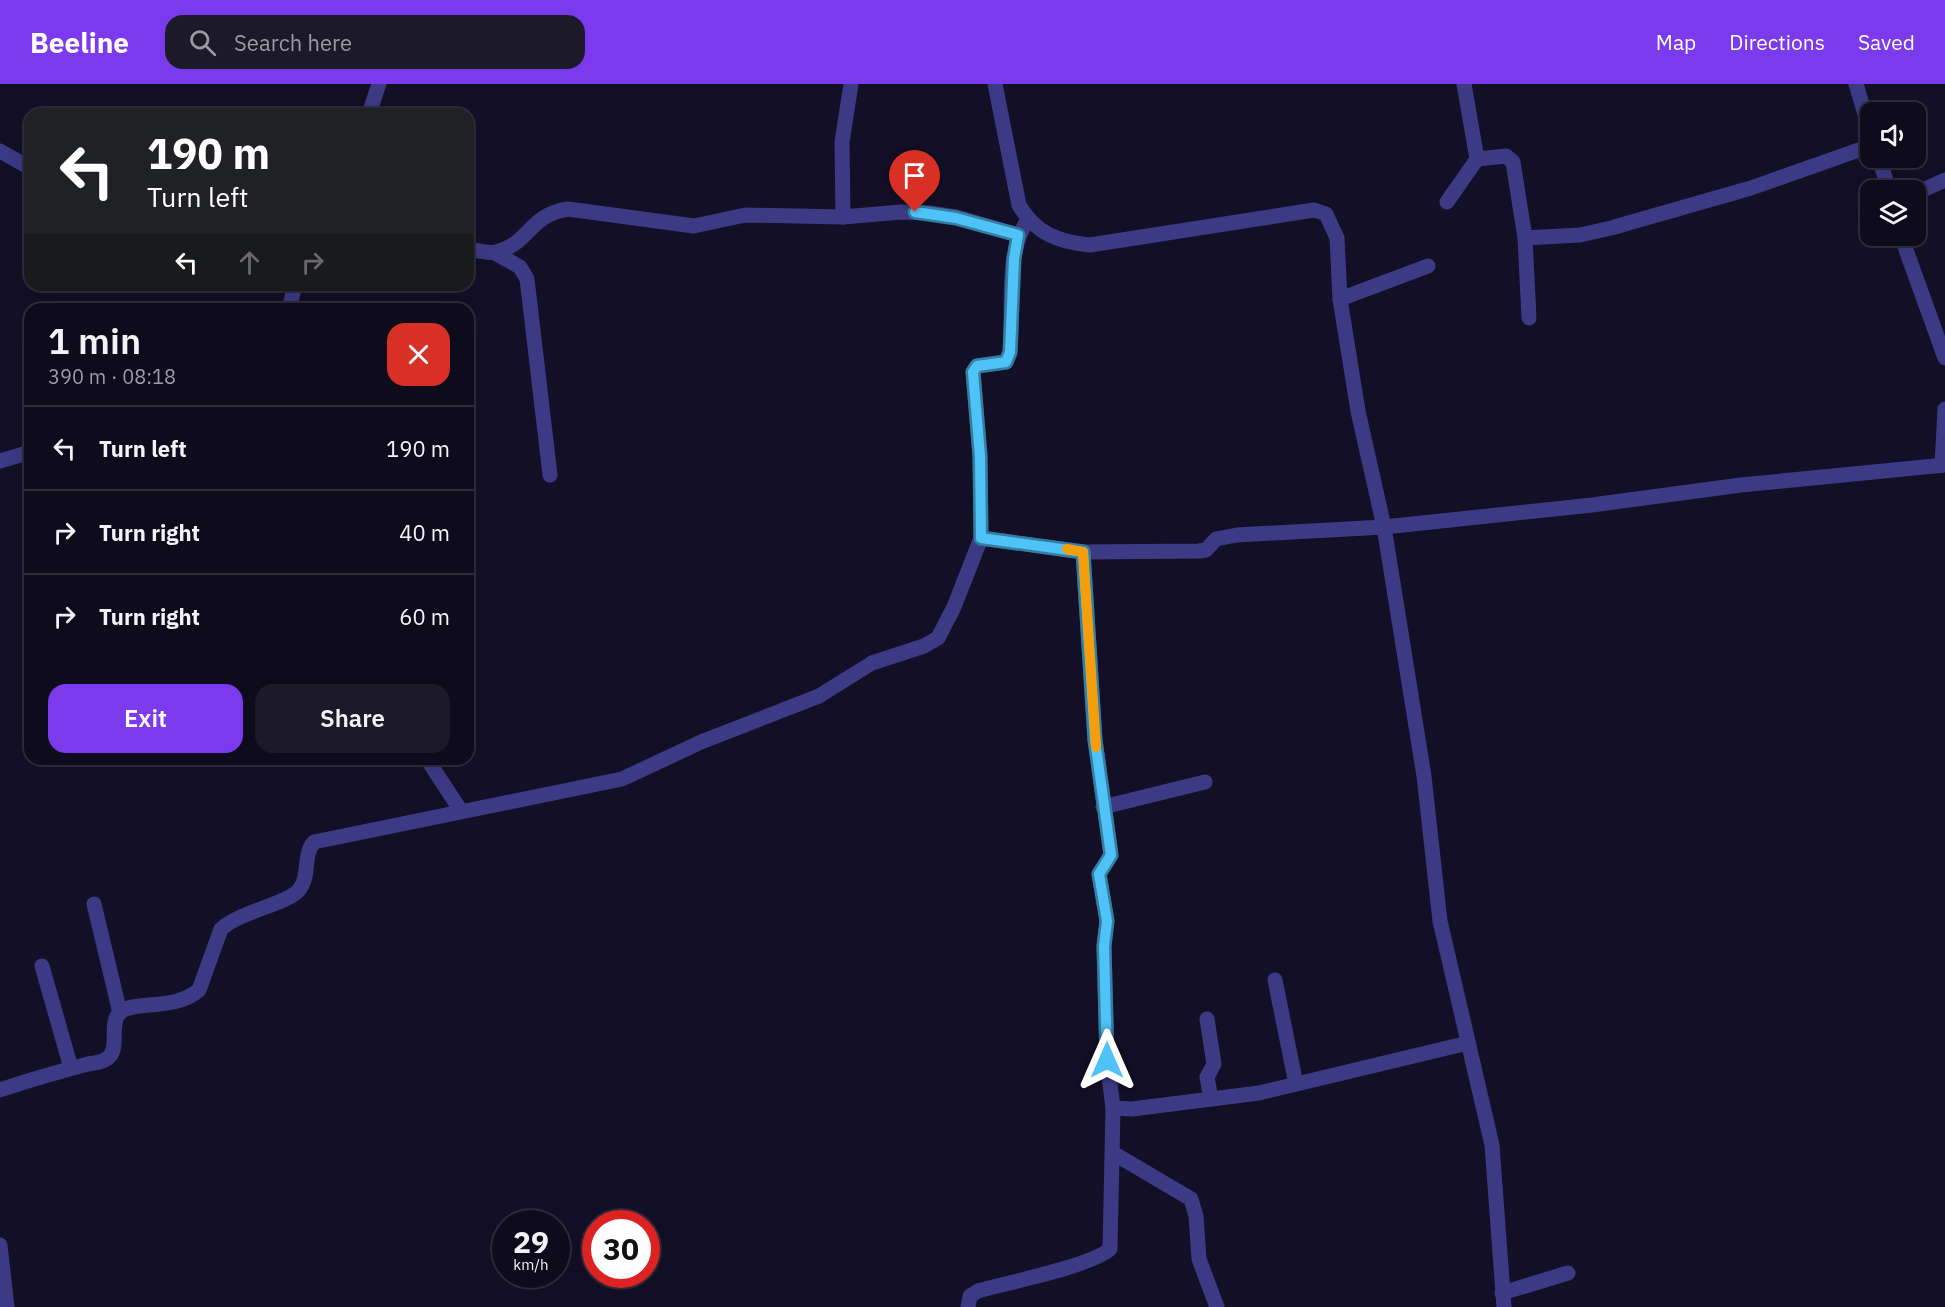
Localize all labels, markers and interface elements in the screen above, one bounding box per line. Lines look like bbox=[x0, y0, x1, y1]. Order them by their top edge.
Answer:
search box bbox=[165, 15, 585, 69]
text: Beeline bbox=[30, 24, 129, 61]
icon: search bbox=[186, 26, 219, 59]
text: Search here bbox=[234, 28, 352, 57]
text: Map bbox=[1656, 28, 1696, 56]
text: Directions bbox=[1729, 28, 1825, 56]
text: Saved bbox=[1858, 28, 1915, 56]
map controls bbox=[1860, 102, 1926, 246]
button: sound bbox=[1860, 102, 1926, 168]
text: 190 m bbox=[147, 126, 270, 181]
icon: left bbox=[48, 132, 126, 210]
pin bbox=[889, 150, 940, 212]
icon: arrive bbox=[898, 159, 931, 192]
text: Turn left bbox=[147, 179, 248, 214]
button: layers bbox=[1860, 180, 1926, 246]
icon: left bbox=[170, 246, 203, 279]
icon: ahead bbox=[233, 246, 266, 279]
icon: right bbox=[296, 246, 329, 279]
text: 1 min bbox=[48, 317, 141, 364]
button: close bbox=[387, 323, 450, 386]
text: 390 m · 08:18 bbox=[48, 363, 176, 390]
icon: left bbox=[48, 432, 81, 465]
text: Turn left bbox=[99, 434, 187, 463]
text: 190 m bbox=[386, 434, 450, 463]
icon: right bbox=[48, 516, 81, 549]
text: Turn right bbox=[99, 518, 200, 547]
text: 40 m bbox=[399, 518, 450, 547]
icon: right bbox=[48, 600, 81, 633]
text: Turn right bbox=[99, 602, 200, 631]
text: 60 m bbox=[399, 602, 450, 631]
button: Exit bbox=[48, 684, 243, 753]
button: Share bbox=[255, 684, 450, 753]
position arrow bbox=[1075, 1028, 1139, 1092]
speed limit sign: 30 bbox=[582, 1210, 660, 1288]
text: 29 bbox=[513, 1222, 549, 1261]
text: km/h bbox=[513, 1255, 549, 1274]

